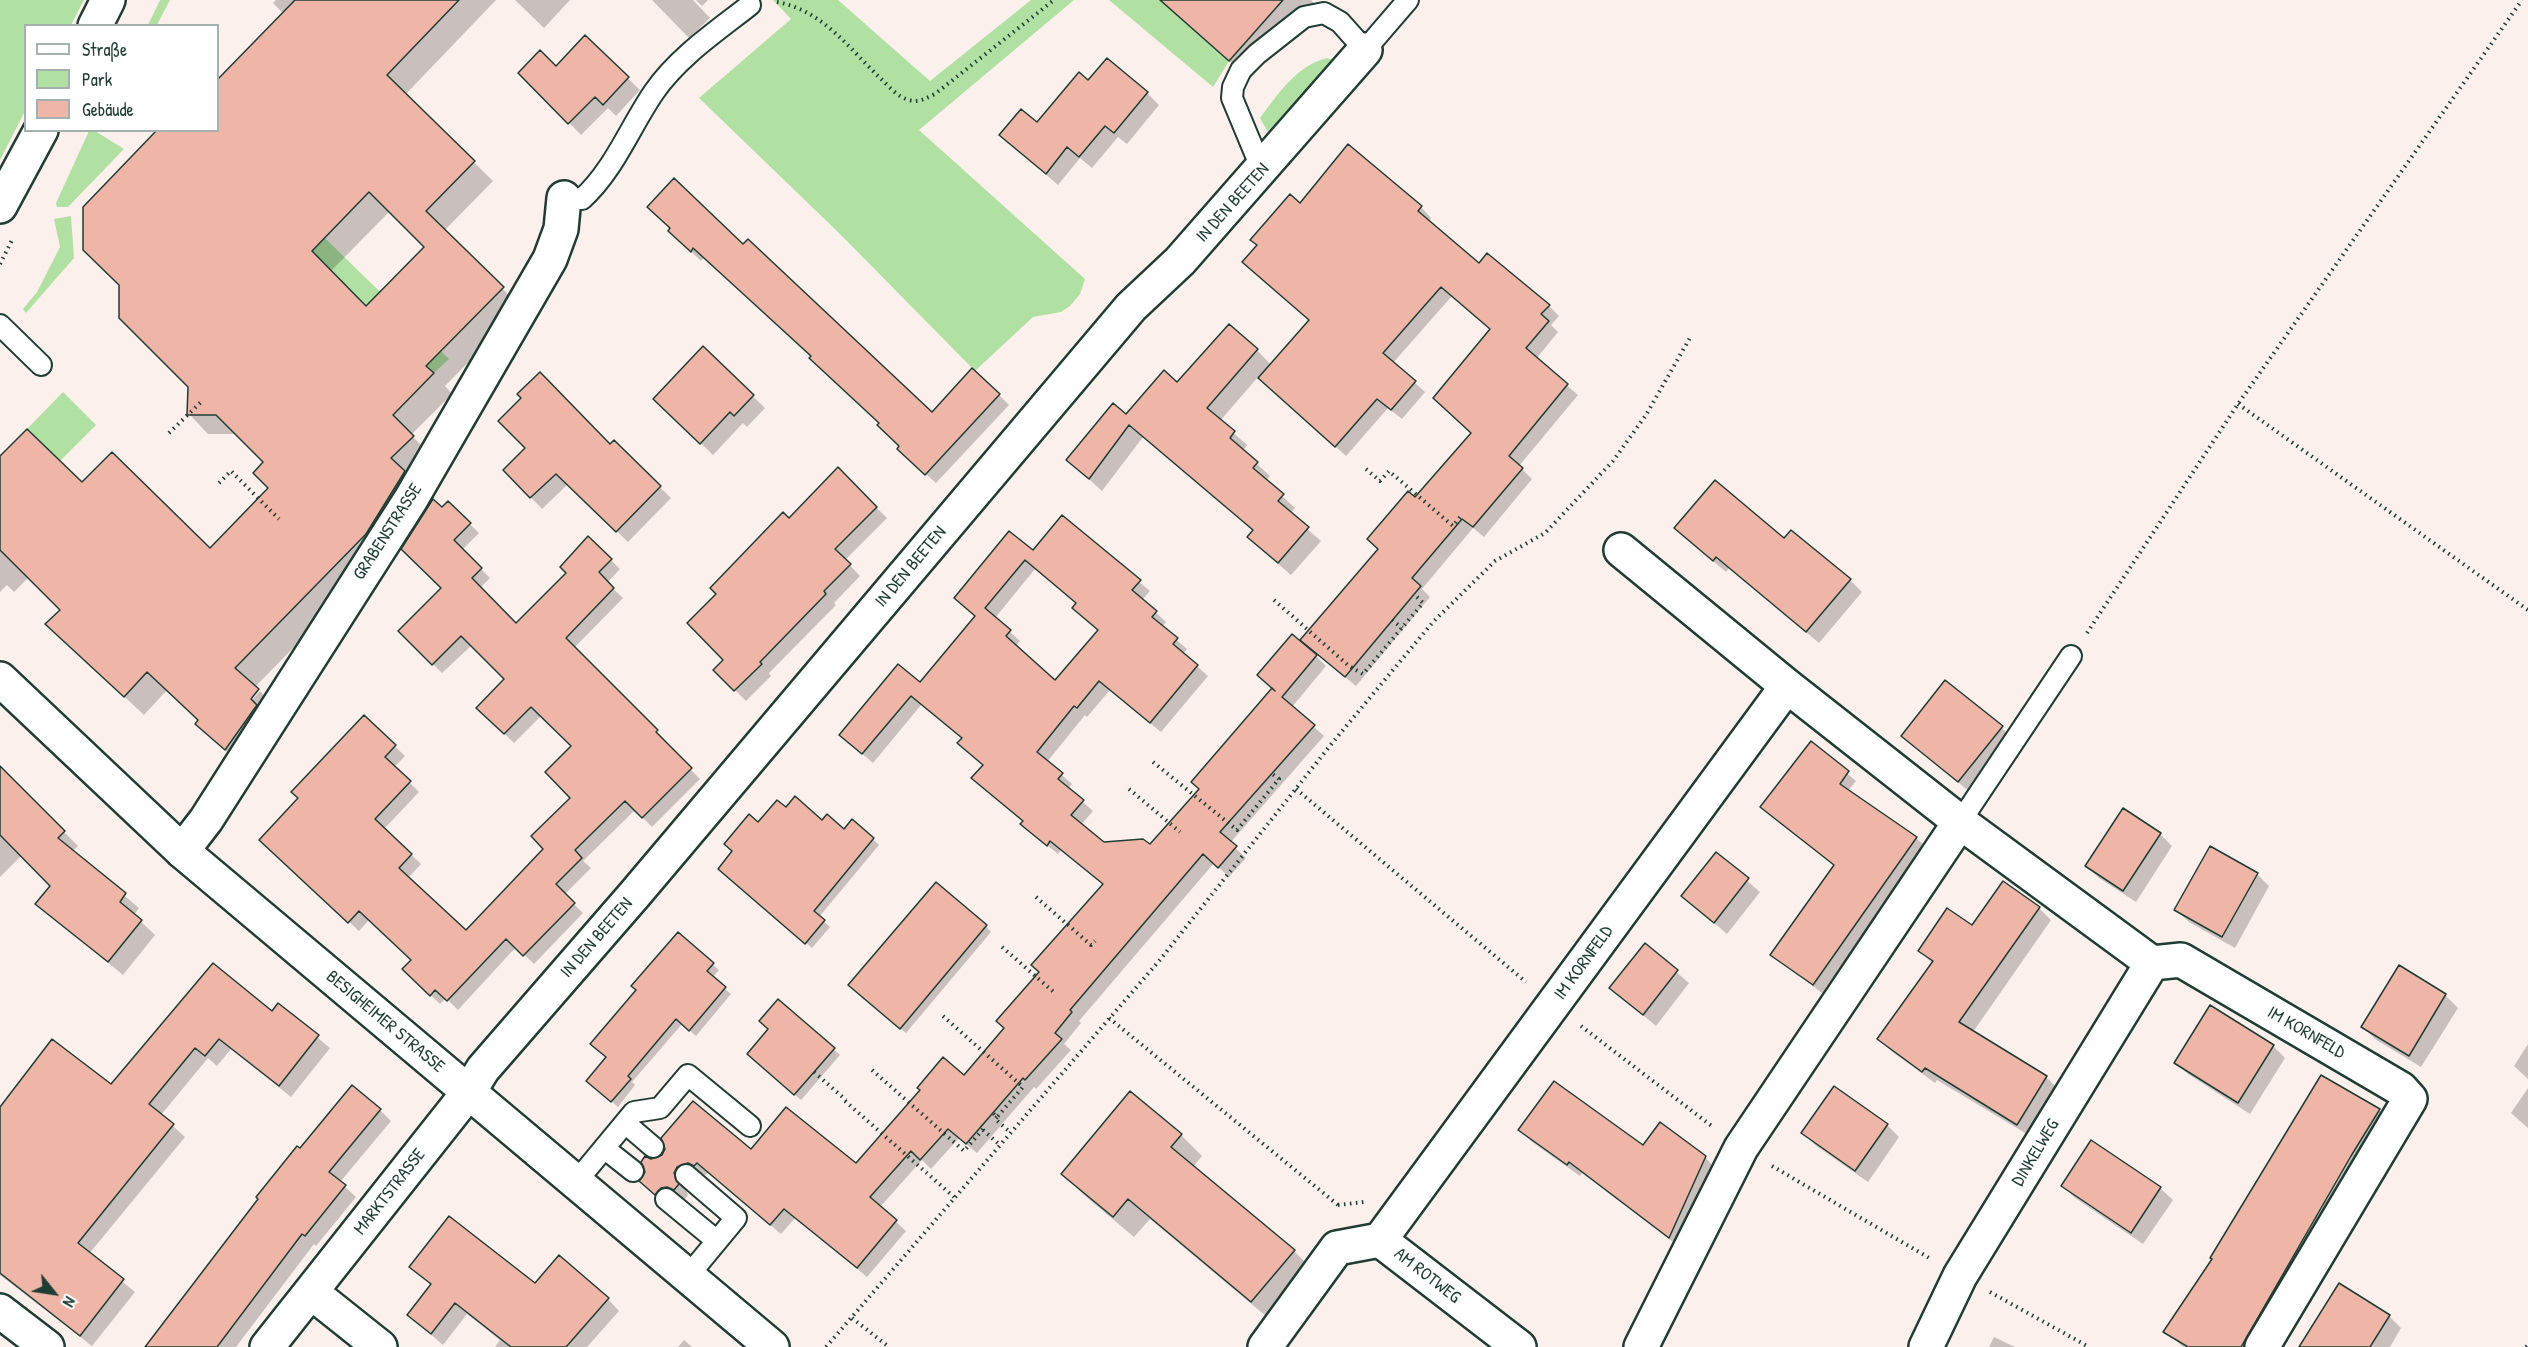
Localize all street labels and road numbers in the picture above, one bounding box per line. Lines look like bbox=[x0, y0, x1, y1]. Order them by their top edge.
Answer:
street label: IN DEN BEETEN bbox=[1192, 159, 1274, 247]
street label: GRABENSTRASSE bbox=[349, 480, 427, 584]
street label: IN DEN BEETEN bbox=[871, 522, 951, 612]
street label: IN DEN BEETEN bbox=[556, 893, 638, 983]
street label: IM KORNFELD bbox=[1550, 922, 1618, 1004]
street label: BESIGHEIMER STRASSE bbox=[321, 966, 449, 1078]
street label: IM KORNFELD bbox=[2263, 1002, 2349, 1064]
street label: DINKELWEG bbox=[2008, 1116, 2064, 1190]
street label: MARKTSTRASSE bbox=[350, 1145, 430, 1239]
street label: AM ROTWEG bbox=[1390, 1244, 1464, 1308]

